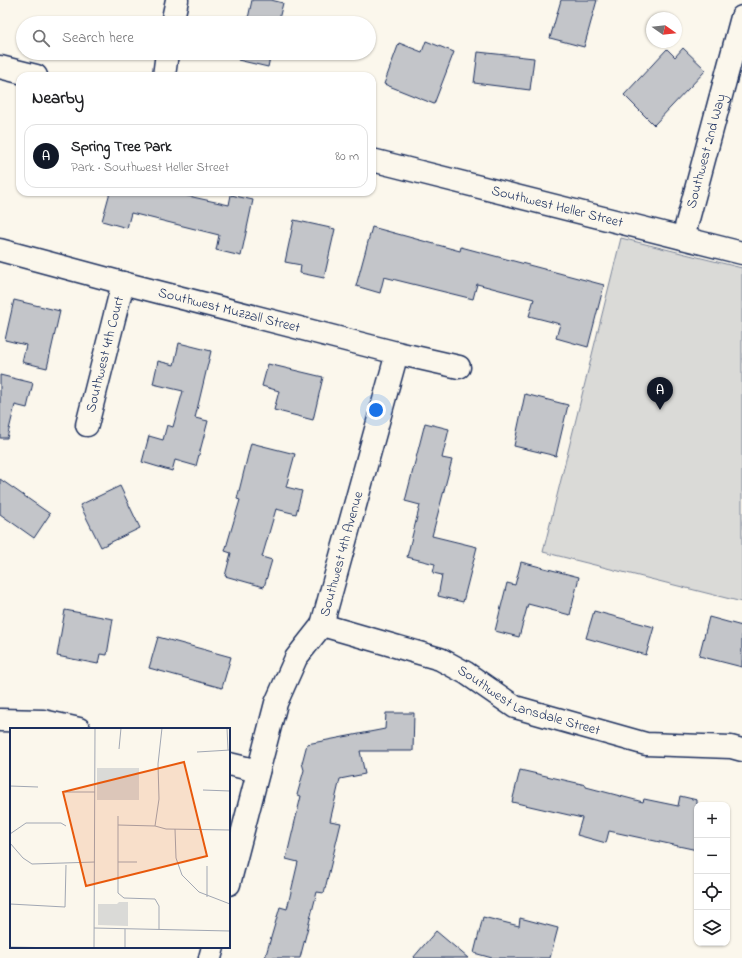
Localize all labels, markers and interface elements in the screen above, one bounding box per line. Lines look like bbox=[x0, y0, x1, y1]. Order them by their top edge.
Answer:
north arrow bbox=[646, 12, 682, 48]
search box bbox=[16, 16, 376, 60]
icon: search bbox=[30, 27, 52, 49]
text: Search here bbox=[62, 27, 134, 49]
text: Nearby bbox=[32, 86, 84, 111]
street label: Southwest 2nd Way bbox=[681, 91, 733, 211]
text: Spring Tree Park bbox=[71, 136, 172, 158]
text: A bbox=[42, 147, 50, 166]
text: 80 m bbox=[335, 147, 359, 166]
text: Park · Southwest Heller Street bbox=[71, 158, 229, 177]
street label: Southwest Heller Street bbox=[489, 180, 626, 233]
street label: Southwest Muzzall Street bbox=[156, 282, 303, 338]
street label: Southwest 4th Court bbox=[80, 294, 130, 415]
pin: A bbox=[647, 377, 673, 410]
your location bbox=[366, 400, 386, 420]
street label: Southwest 4th Avenue bbox=[314, 488, 369, 619]
street label: Southwest Lansdale Street bbox=[454, 660, 603, 741]
inset map bbox=[10, 728, 230, 948]
map controls bbox=[694, 802, 730, 946]
button: + bbox=[694, 802, 730, 838]
button: − bbox=[694, 838, 730, 874]
button: locate bbox=[694, 874, 730, 910]
button: layers bbox=[694, 910, 730, 946]

